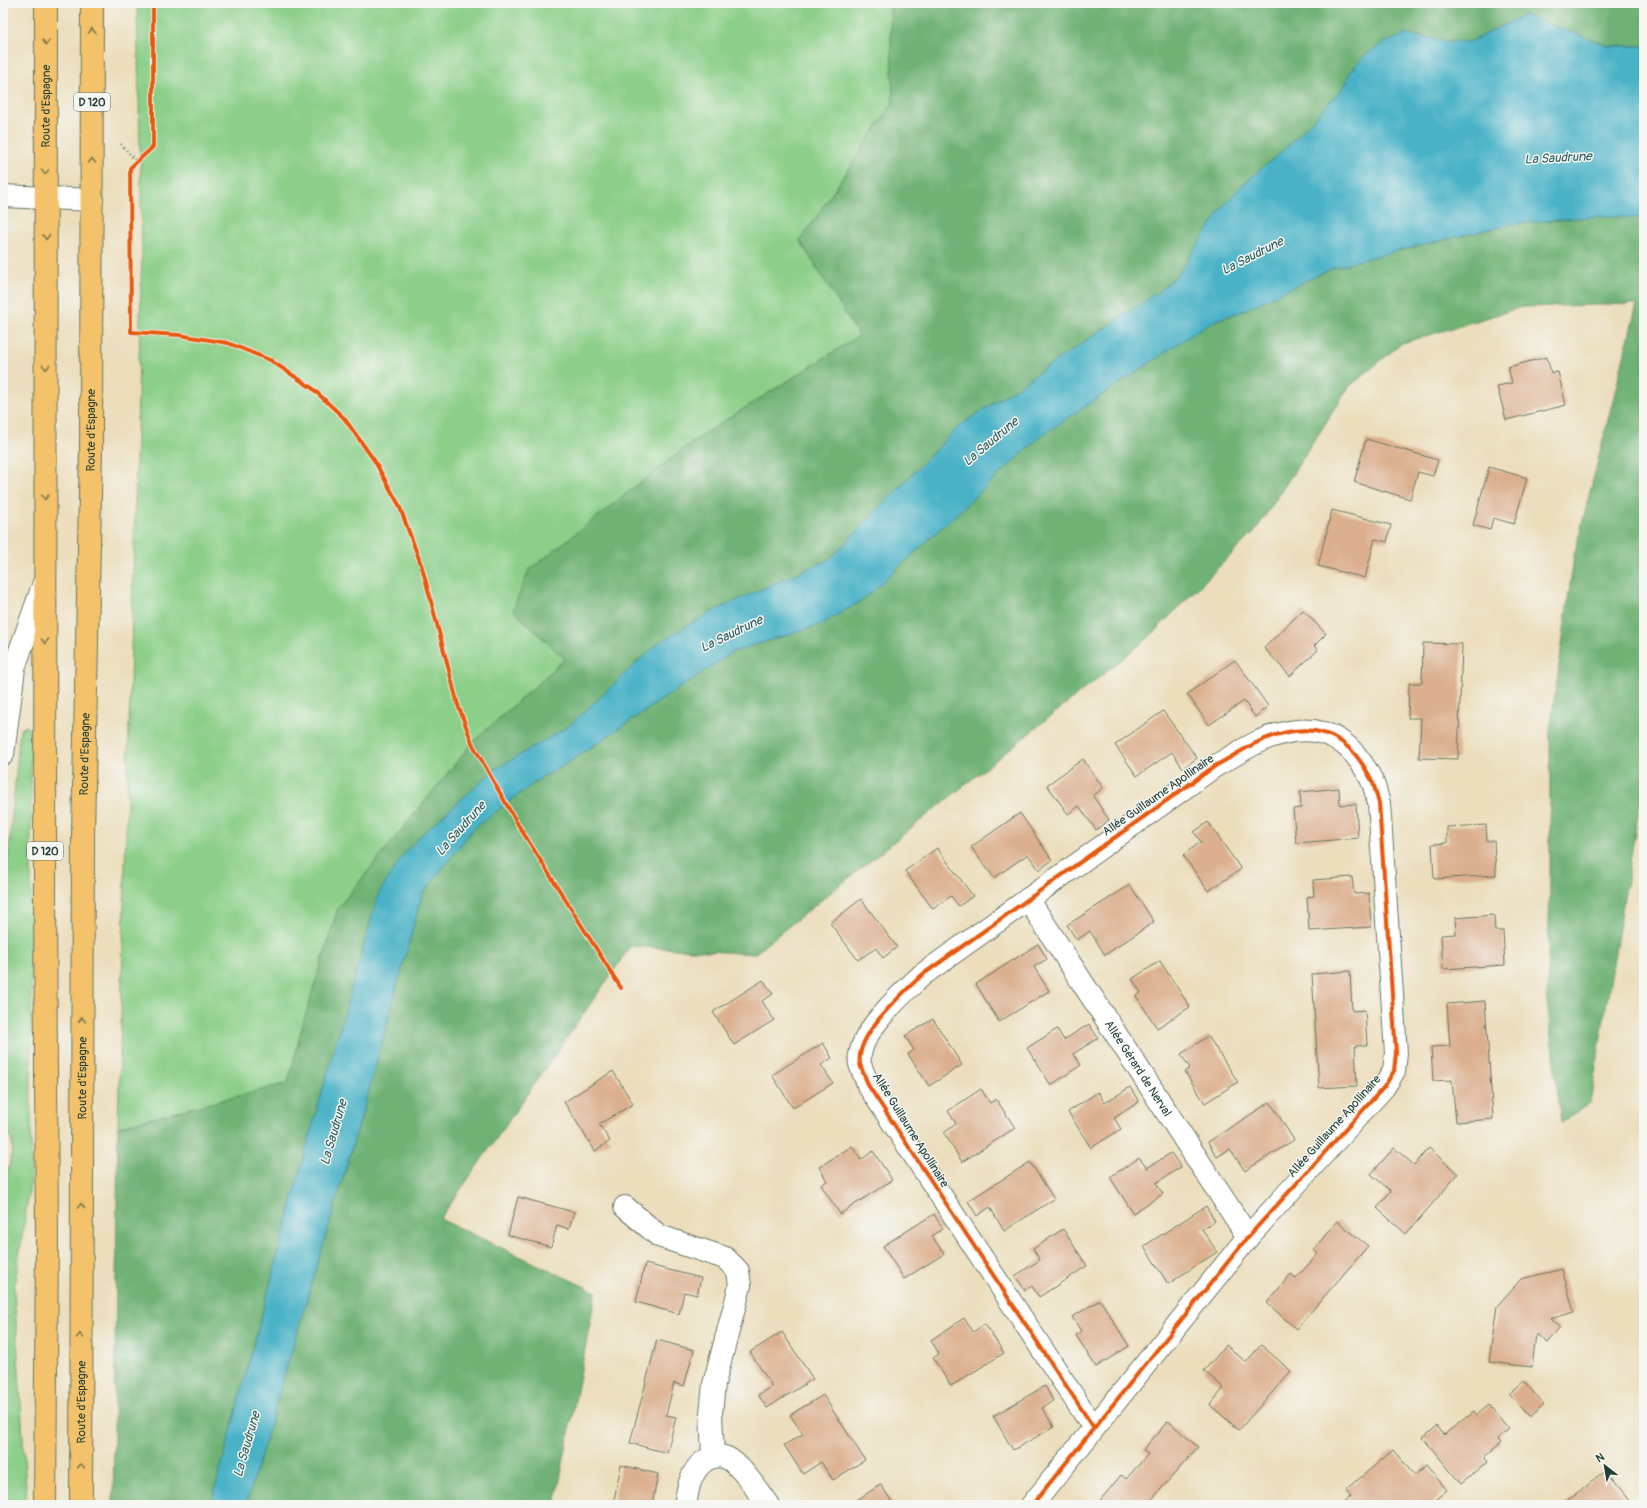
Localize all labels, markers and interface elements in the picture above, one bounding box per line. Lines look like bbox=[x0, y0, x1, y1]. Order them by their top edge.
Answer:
one-way arrow bbox=[88, 28, 96, 34]
one-way arrow bbox=[42, 39, 50, 45]
street label: Route d'Espagne bbox=[39, 65, 54, 147]
road number: D 120 bbox=[74, 93, 110, 111]
water label: La Saudrune bbox=[1524, 148, 1594, 168]
one-way arrow bbox=[88, 158, 96, 164]
one-way arrow bbox=[41, 169, 50, 175]
water label: La Saudrune bbox=[1219, 233, 1288, 278]
one-way arrow bbox=[42, 234, 50, 240]
one-way arrow bbox=[42, 364, 50, 370]
street label: Route d'Espagne bbox=[84, 389, 99, 472]
water label: La Saudrune bbox=[960, 413, 1023, 470]
one-way arrow bbox=[41, 494, 49, 500]
water label: La Saudrune bbox=[698, 611, 767, 656]
one-way arrow bbox=[41, 638, 49, 644]
street label: Route d'Espagne bbox=[77, 712, 94, 796]
street label: Allée Guillaume Apollinaire bbox=[1100, 751, 1217, 840]
water label: La Saudrune bbox=[432, 797, 490, 859]
road number: D 120 bbox=[27, 842, 63, 860]
one-way arrow bbox=[78, 1017, 86, 1023]
street label: Allée Gérard de Nerval bbox=[1101, 1018, 1175, 1120]
street label: Route d'Espagne bbox=[75, 1037, 90, 1119]
street label: Allée Guillaume Apollinaire bbox=[869, 1070, 952, 1191]
street label: Allée Guillaume Apollinaire bbox=[1284, 1072, 1384, 1181]
water label: La Saudrune bbox=[317, 1096, 351, 1167]
one-way arrow bbox=[77, 1203, 85, 1209]
one-way arrow bbox=[76, 1333, 85, 1339]
street label: Route d'Espagne bbox=[74, 1361, 89, 1443]
water label: La Saudrune bbox=[230, 1408, 264, 1479]
north arrow bbox=[1585, 1446, 1625, 1486]
text: N bbox=[1594, 1450, 1607, 1465]
one-way arrow bbox=[77, 1463, 85, 1469]

